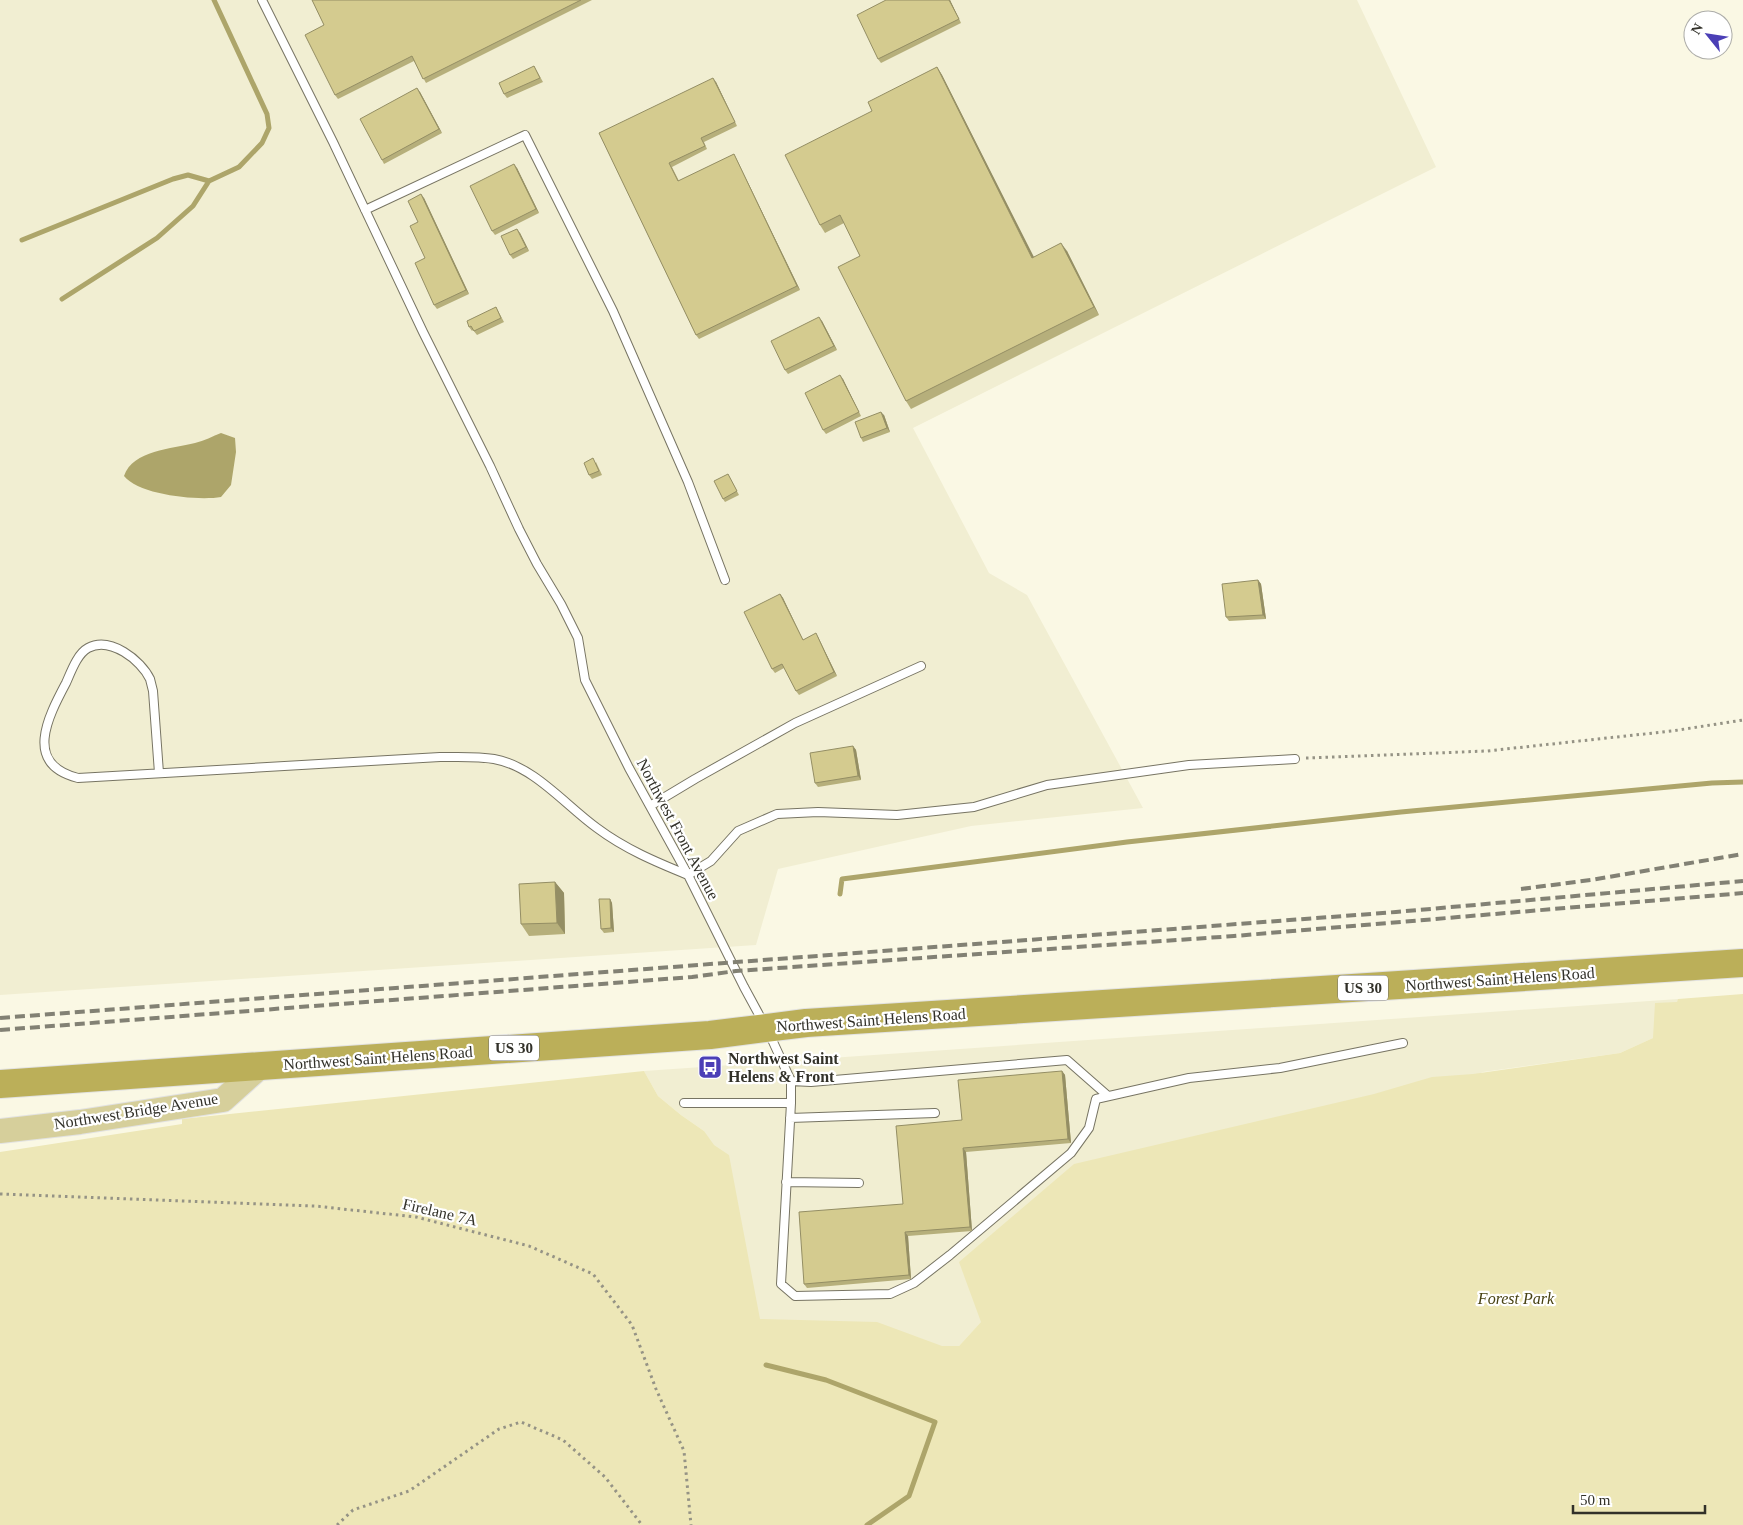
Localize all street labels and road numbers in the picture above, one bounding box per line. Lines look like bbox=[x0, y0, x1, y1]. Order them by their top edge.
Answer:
street label: Northwest Front Avenue bbox=[634, 756, 722, 902]
street label: Northwest Saint Helens Road bbox=[1405, 964, 1595, 994]
road number: US 30 bbox=[1338, 976, 1388, 1000]
street label: Northwest Saint Helens Road bbox=[776, 1005, 966, 1035]
road number: US 30 bbox=[489, 1036, 539, 1060]
street label: Northwest Saint Helens Road bbox=[283, 1043, 473, 1073]
street label: Northwest Bridge Avenue bbox=[53, 1090, 219, 1133]
street label: Firelane 7A bbox=[401, 1195, 479, 1229]

